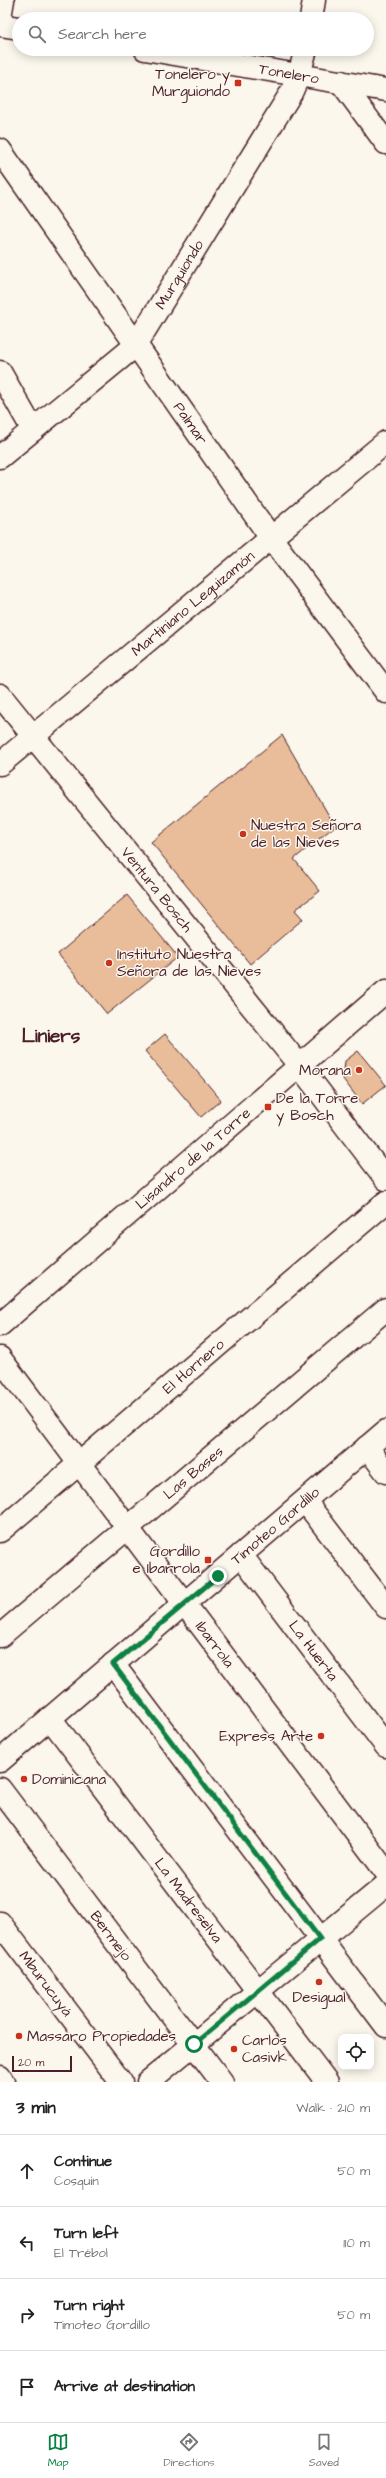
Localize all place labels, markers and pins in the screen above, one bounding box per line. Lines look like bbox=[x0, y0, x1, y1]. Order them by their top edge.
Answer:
place label: Tonelero y Murguiondo bbox=[152, 64, 231, 103]
marker: Tonelero y Murguiondo bbox=[233, 78, 243, 88]
place label: Nuestra Señora de las Nieves bbox=[251, 815, 362, 853]
marker: Nuestra Señora de las Nieves bbox=[238, 829, 248, 839]
place label: Instituto Nuestra Señora de las Nieves bbox=[117, 944, 262, 982]
marker: Instituto Nuestra Señora de las Nieves bbox=[104, 958, 114, 968]
place label: Morana bbox=[299, 1060, 351, 1081]
marker: Morana bbox=[354, 1065, 364, 1075]
place label: De la Torre y Bosch bbox=[276, 1088, 358, 1127]
marker: De la Torre y Bosch bbox=[263, 1102, 273, 1112]
place label: Gordillo e Ibarrola bbox=[133, 1541, 201, 1579]
marker: Gordillo e Ibarrola bbox=[203, 1555, 213, 1565]
place label: Express Arte bbox=[219, 1726, 313, 1747]
marker: Express Arte bbox=[316, 1731, 326, 1741]
place label: Dominicana bbox=[32, 1769, 107, 1790]
marker: Dominicana bbox=[19, 1774, 29, 1784]
marker: Desigual bbox=[314, 1977, 324, 1987]
place label: Desigual bbox=[293, 1987, 345, 2009]
place label: Massaro Propiedades bbox=[27, 2026, 177, 2047]
place label: Carlos Casivk bbox=[242, 2030, 287, 2068]
marker: Massaro Propiedades bbox=[14, 2031, 24, 2041]
marker: Carlos Casivk bbox=[229, 2044, 239, 2054]

